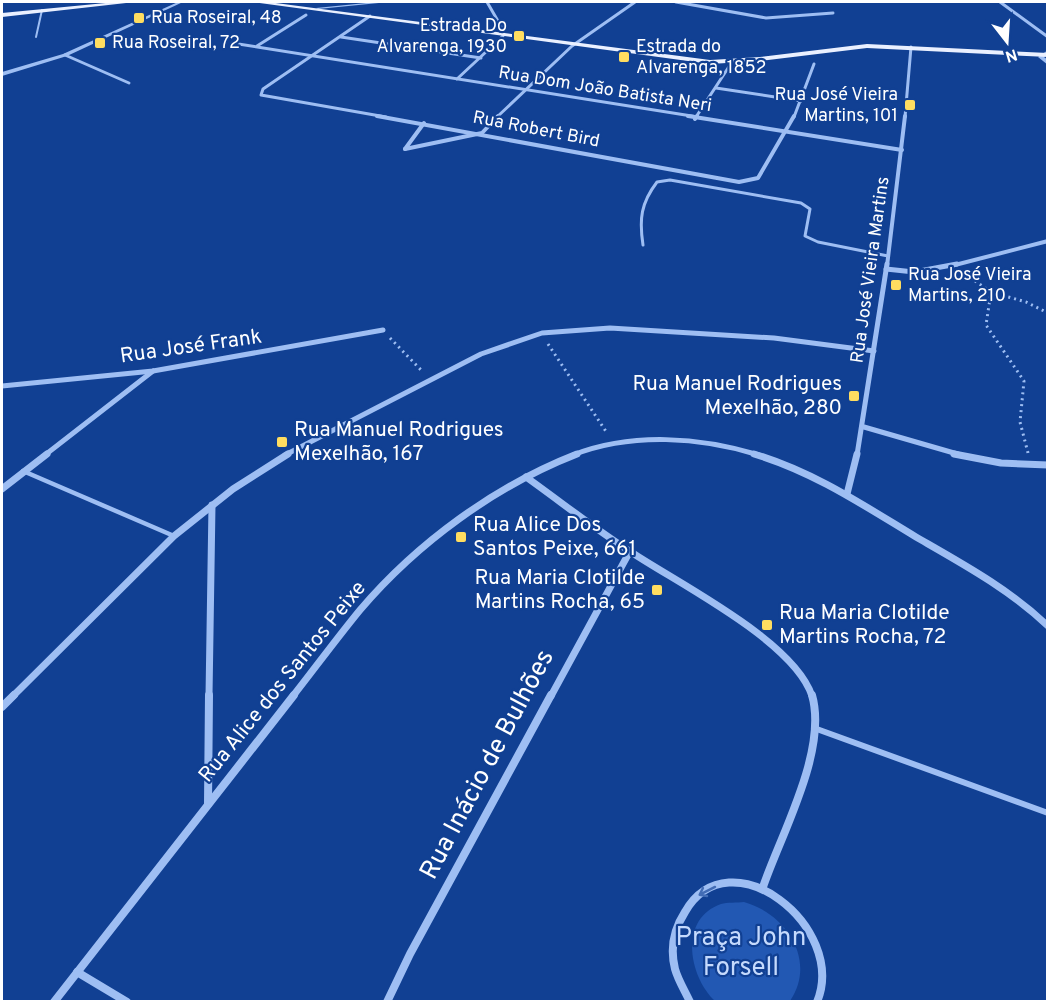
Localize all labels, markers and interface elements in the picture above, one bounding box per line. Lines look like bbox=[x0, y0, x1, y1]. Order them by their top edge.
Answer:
place label: Rua Roseiral, 48 bbox=[151, 7, 282, 30]
marker: Rua Roseiral, 48 bbox=[132, 11, 146, 25]
north arrow bbox=[977, 12, 1037, 72]
place label: Estrada Do Alvarenga, 1930 bbox=[377, 15, 507, 59]
marker: Estrada Do Alvarenga, 1930 bbox=[512, 29, 526, 43]
place label: Rua Roseiral, 72 bbox=[112, 32, 240, 55]
marker: Rua Roseiral, 72 bbox=[93, 36, 107, 50]
place label: Estrada do Alvarenga, 1852 bbox=[636, 36, 767, 80]
text: N bbox=[1002, 43, 1019, 66]
marker: Estrada do Alvarenga, 1852 bbox=[617, 50, 631, 64]
street label: Rua Dom João Batista Neri bbox=[497, 62, 713, 118]
place label: Rua José Vieira Martins, 101 bbox=[775, 84, 898, 128]
marker: Rua José Vieira Martins, 101 bbox=[903, 98, 917, 112]
street label: Rua Robert Bird bbox=[471, 106, 601, 154]
street label: Rua José Vieira Martins bbox=[847, 175, 895, 365]
place label: Rua José Vieira Martins, 210 bbox=[908, 264, 1031, 308]
marker: Rua José Vieira Martins, 210 bbox=[889, 278, 903, 292]
street label: Rua José Frank bbox=[118, 324, 264, 370]
place label: Rua Manuel Rodrigues Mexelhão, 280 bbox=[632, 371, 842, 422]
marker: Rua Manuel Rodrigues Mexelhão, 280 bbox=[847, 389, 861, 403]
place label: Rua Manuel Rodrigues Mexelhão, 167 bbox=[294, 417, 504, 468]
marker: Rua Manuel Rodrigues Mexelhão, 167 bbox=[275, 435, 289, 449]
place label: Rua Alice Dos Santos Peixe, 661 bbox=[473, 512, 636, 563]
marker: Rua Alice Dos Santos Peixe, 661 bbox=[454, 530, 468, 544]
place label: Rua Maria Clotilde Martins Rocha, 65 bbox=[474, 565, 645, 616]
street label: Rua Alice dos Santos Peixe bbox=[193, 576, 373, 788]
marker: Rua Maria Clotilde Martins Rocha, 65 bbox=[650, 583, 664, 597]
place label: Rua Maria Clotilde Martins Rocha, 72 bbox=[779, 600, 950, 651]
marker: Rua Maria Clotilde Martins Rocha, 72 bbox=[760, 618, 774, 632]
street label: Rua Inácio de Bulhões bbox=[413, 644, 563, 886]
one-way arrow bbox=[699, 885, 716, 897]
park label: Praça John Forsell bbox=[676, 922, 806, 985]

